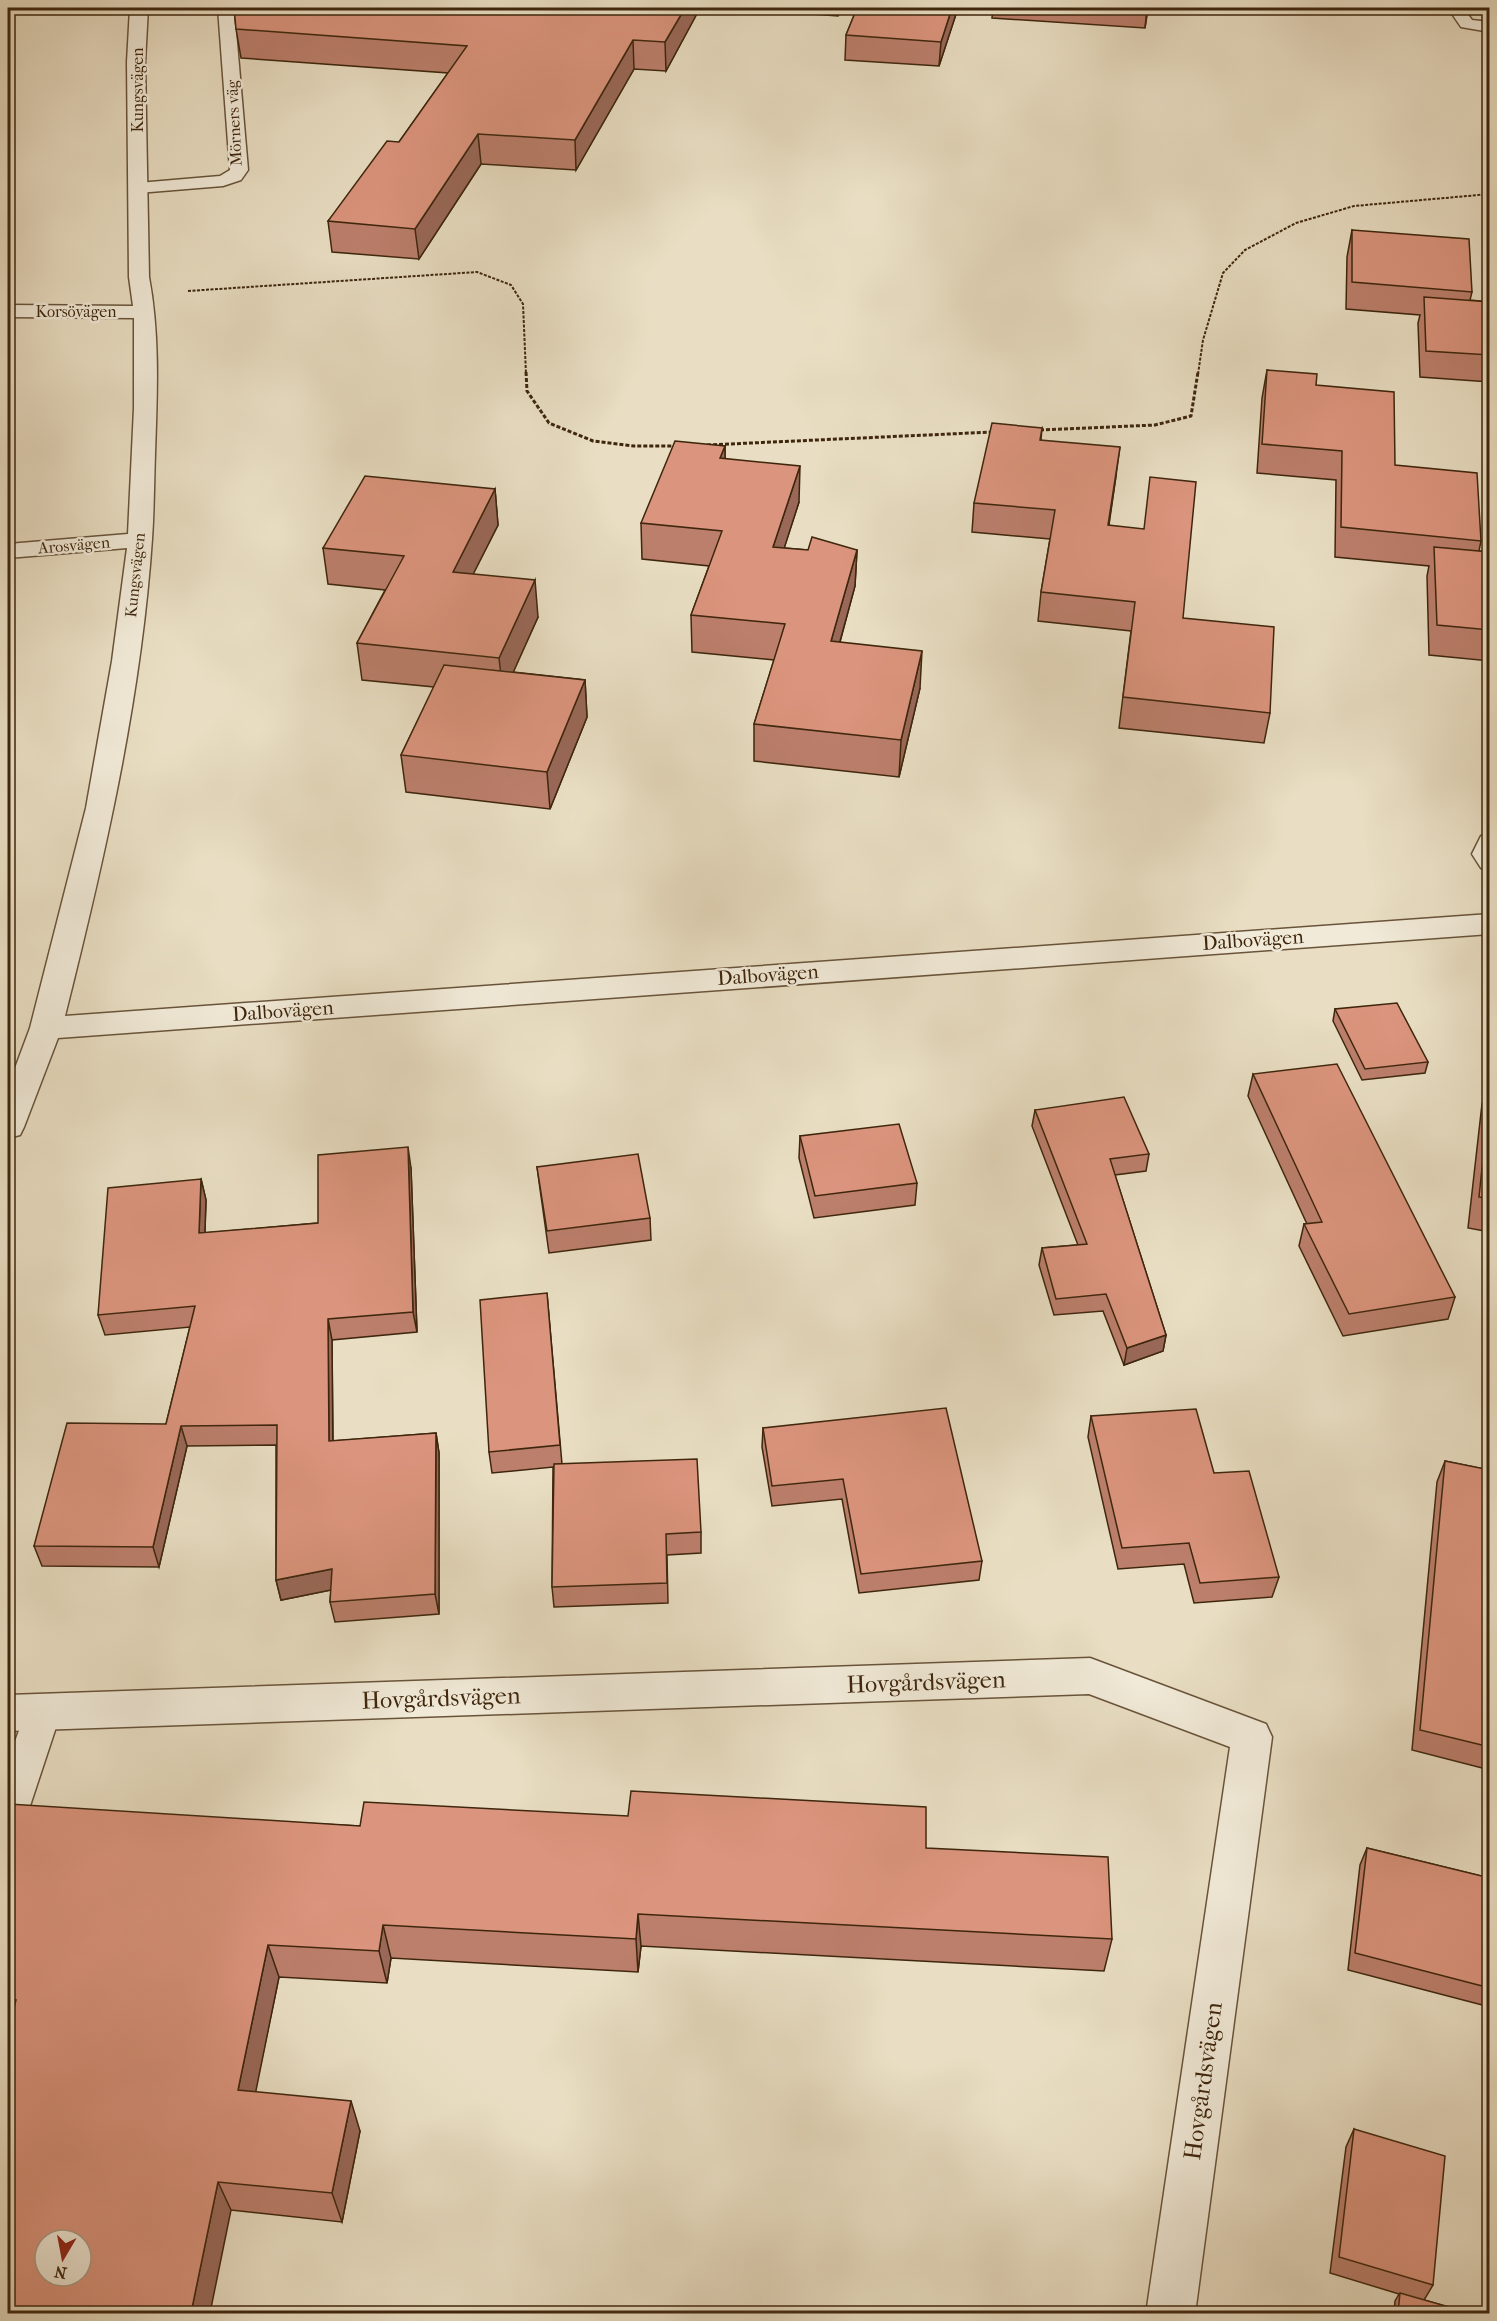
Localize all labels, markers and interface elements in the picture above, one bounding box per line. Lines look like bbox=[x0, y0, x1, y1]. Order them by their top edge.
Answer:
street label: Kungsvägen bbox=[128, 47, 147, 133]
street label: Mörners väg bbox=[222, 79, 246, 167]
street label: Korsövägen bbox=[36, 302, 117, 321]
street label: Kungsvägen bbox=[121, 531, 149, 618]
street label: Arosvägen bbox=[36, 532, 111, 558]
street label: Dalbovägen bbox=[1202, 925, 1305, 955]
street label: Dalbovägen bbox=[717, 960, 820, 990]
street label: Dalbovägen bbox=[232, 996, 335, 1026]
street label: Hovgårdsvägen bbox=[846, 1665, 1006, 1699]
street label: Hovgårdsvägen bbox=[361, 1681, 521, 1715]
street label: Hovgårdsvägen bbox=[1178, 2000, 1228, 2162]
north arrow bbox=[33, 2228, 93, 2288]
text: N bbox=[52, 2262, 68, 2283]

